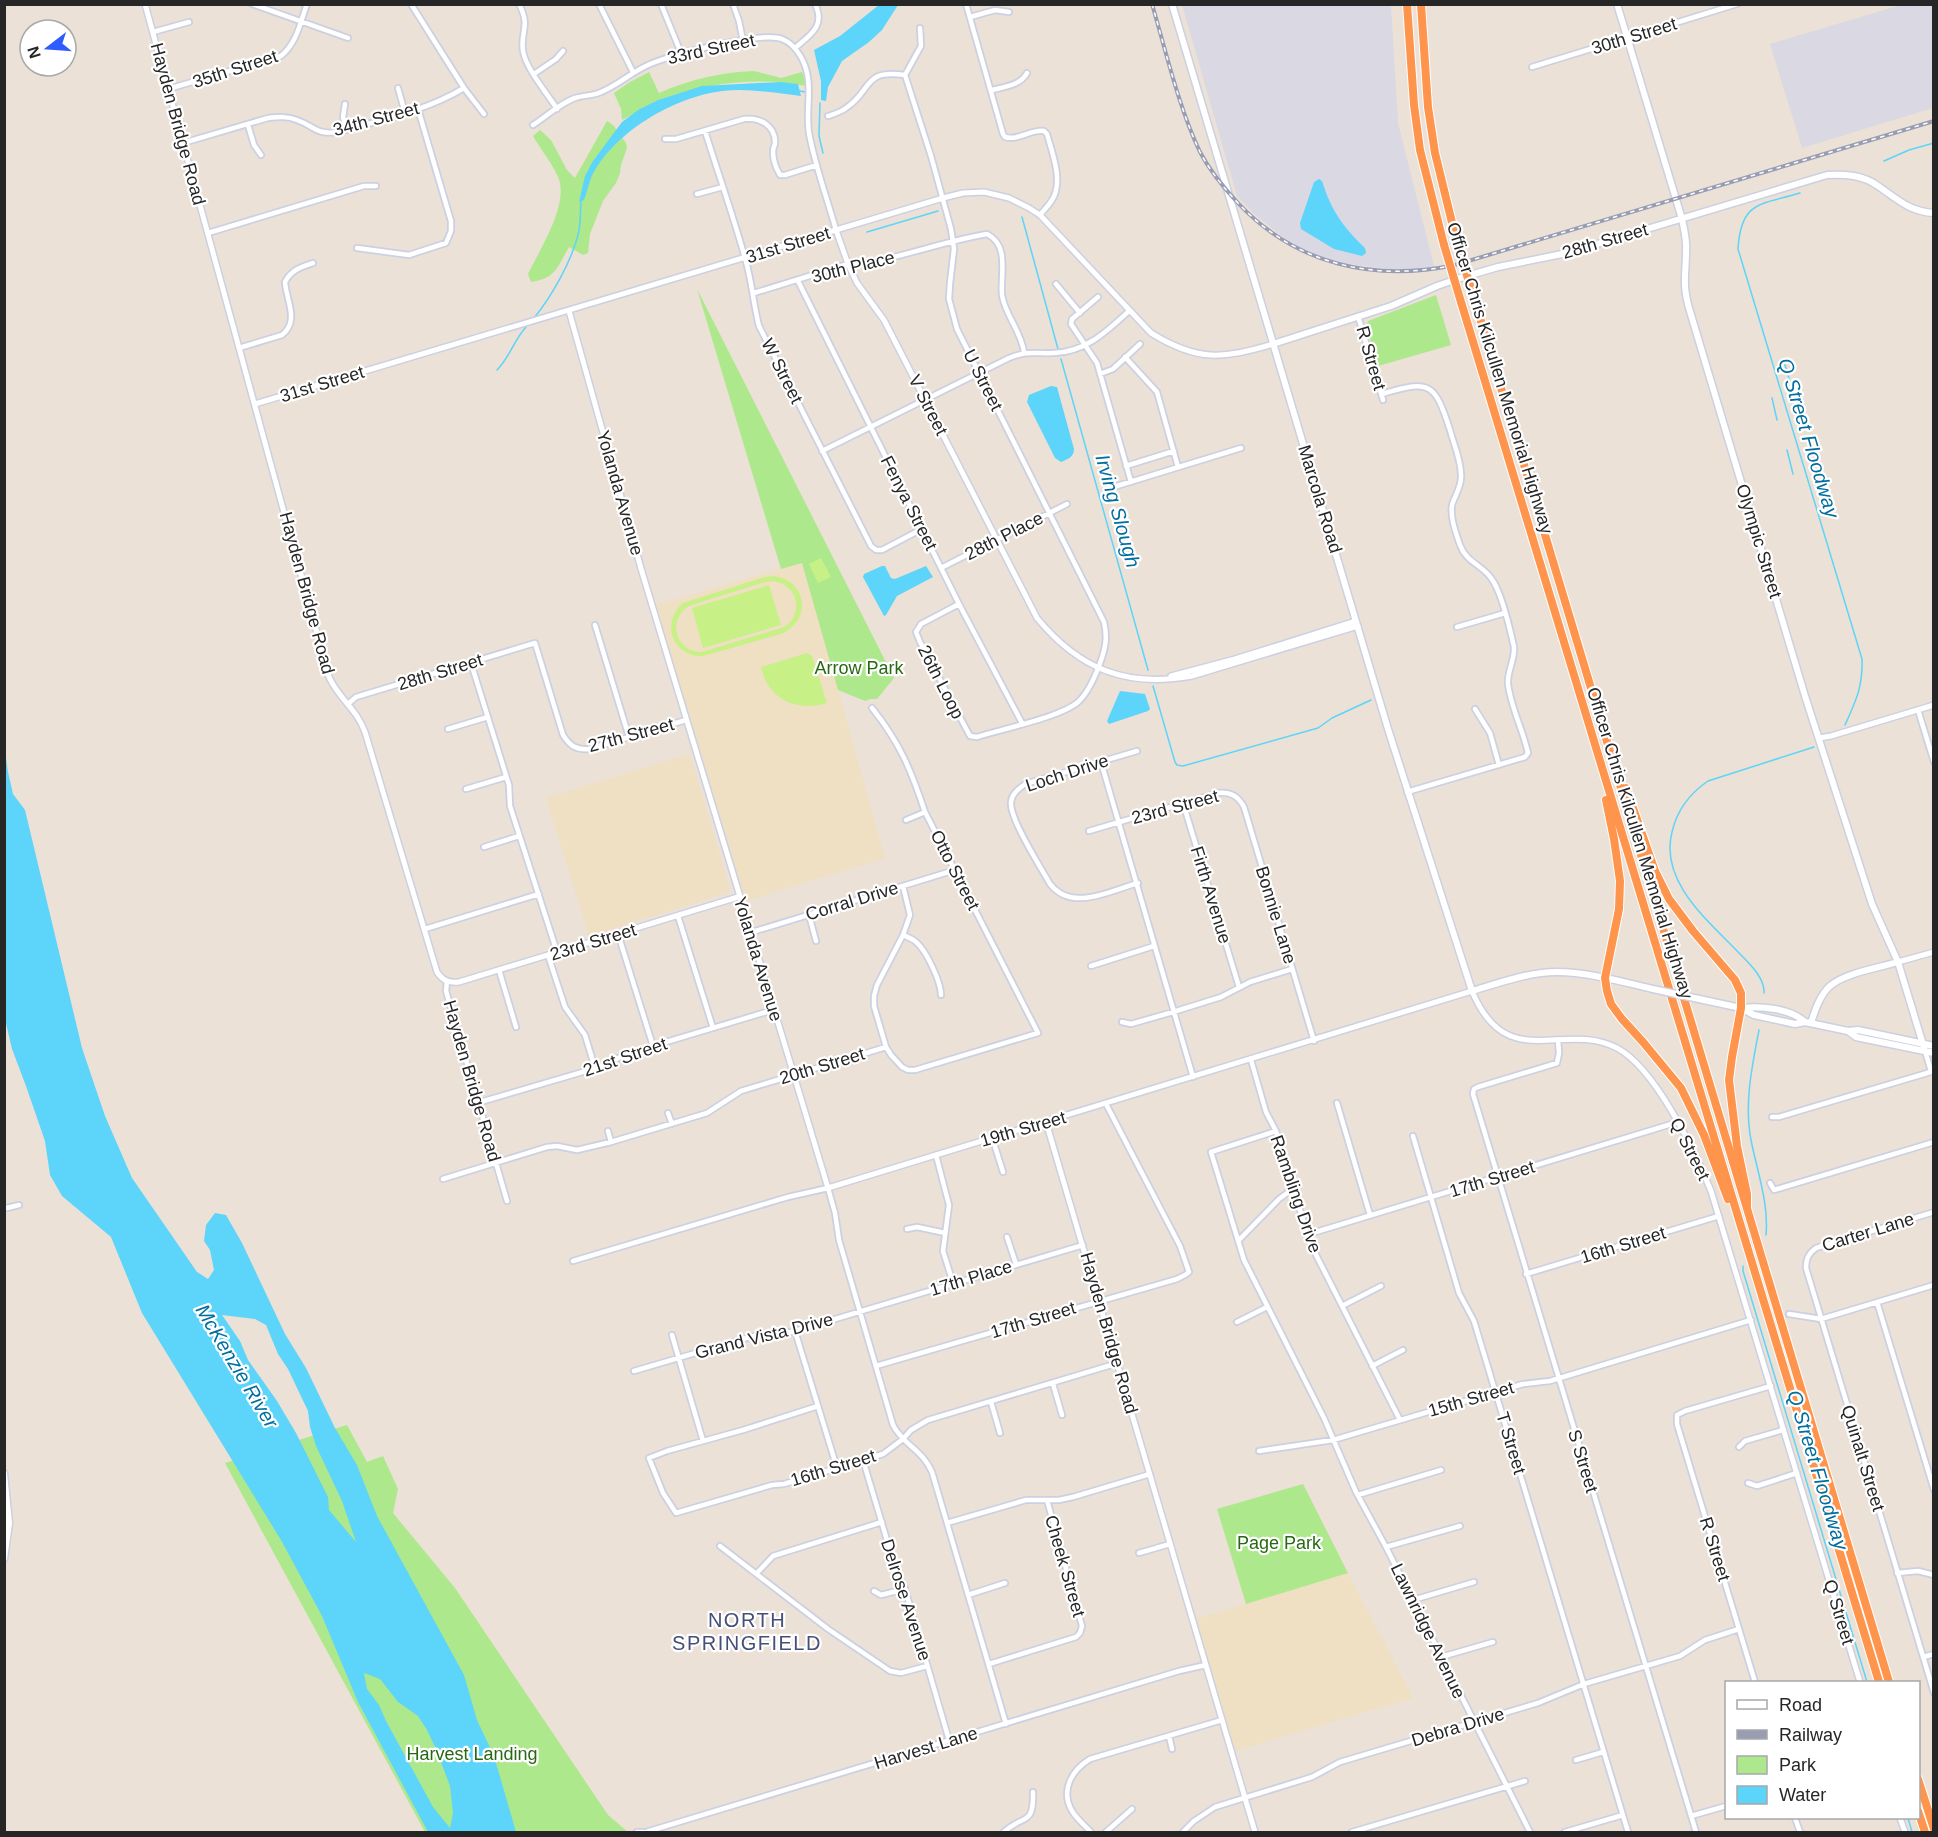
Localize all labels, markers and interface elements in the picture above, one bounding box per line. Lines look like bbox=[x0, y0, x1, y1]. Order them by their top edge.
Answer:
street label: 30th Street bbox=[1589, 14, 1679, 58]
north arrow bbox=[18, 18, 78, 78]
street label: 33rd Street bbox=[665, 30, 757, 68]
street label: Hayden Bridge Road bbox=[147, 41, 209, 207]
text: N bbox=[24, 44, 44, 60]
street label: 35th Street bbox=[190, 46, 280, 92]
street label: 34th Street bbox=[331, 98, 421, 140]
street label: 28th Street bbox=[1560, 219, 1650, 263]
street label: Officer Chris Kilcullen Memorial Highway bbox=[1443, 220, 1557, 536]
street label: 31st Street bbox=[743, 223, 833, 267]
street label: 30th Place bbox=[809, 247, 897, 287]
street label: R Street bbox=[1352, 324, 1390, 392]
street label: W Street bbox=[757, 335, 807, 407]
street label: U Street bbox=[959, 346, 1007, 414]
water label: Q Street Floodway bbox=[1774, 356, 1844, 521]
street label: 31st Street bbox=[277, 362, 367, 406]
street label: V Street bbox=[904, 371, 952, 439]
street label: Yolanda Avenue bbox=[593, 428, 647, 558]
street label: Marcola Road bbox=[1294, 442, 1346, 556]
water label: Irving Slough bbox=[1091, 452, 1145, 570]
street label: Fenya Street bbox=[877, 453, 941, 553]
street label: Olympic Street bbox=[1732, 482, 1786, 600]
street label: 28th Place bbox=[962, 508, 1046, 564]
street label: Hayden Bridge Road bbox=[276, 510, 338, 676]
street label: 26th Loop bbox=[914, 642, 968, 722]
street label: 28th Street bbox=[395, 650, 485, 694]
park label: Arrow Park bbox=[814, 658, 905, 678]
street label: Officer Chris Kilcullen Memorial Highway bbox=[1583, 685, 1697, 1001]
street label: 27th Street bbox=[586, 714, 676, 756]
street label: Loch Drive bbox=[1023, 750, 1111, 796]
street label: 23rd Street bbox=[1129, 786, 1221, 828]
street label: Otto Street bbox=[926, 827, 984, 913]
street label: Firth Avenue bbox=[1187, 844, 1235, 946]
street label: Bonnie Lane bbox=[1252, 864, 1300, 966]
street label: Corral Drive bbox=[803, 877, 901, 925]
street label: Yolanda Avenue bbox=[730, 894, 786, 1024]
street label: 23rd Street bbox=[547, 919, 639, 965]
street label: Hayden Bridge Road bbox=[439, 998, 505, 1164]
street label: 21st Street bbox=[581, 1033, 669, 1081]
street label: 20th Street bbox=[777, 1044, 867, 1088]
street label: 19th Street bbox=[978, 1107, 1068, 1151]
street label: Q Street bbox=[1666, 1115, 1714, 1183]
street label: Rambling Drive bbox=[1267, 1133, 1325, 1255]
street label: 17th Street bbox=[1447, 1157, 1537, 1201]
street label: Carter Lane bbox=[1820, 1209, 1916, 1255]
street label: 16th Street bbox=[1578, 1223, 1668, 1267]
street label: Hayden Bridge Road bbox=[1076, 1250, 1142, 1416]
street label: 17th Place bbox=[927, 1256, 1015, 1300]
street label: 17th Street bbox=[988, 1298, 1078, 1342]
water label: McKenzie River bbox=[192, 1300, 283, 1433]
street label: Grand Vista Drive bbox=[693, 1309, 835, 1363]
street label: 15th Street bbox=[1426, 1377, 1516, 1421]
water label: Q Street Floodway bbox=[1783, 1388, 1853, 1553]
street label: Quinalt Street bbox=[1837, 1402, 1889, 1514]
street label: T Street bbox=[1492, 1410, 1530, 1476]
street label: S Street bbox=[1564, 1427, 1602, 1495]
street label: 16th Street bbox=[788, 1446, 878, 1490]
street label: Cheek Street bbox=[1041, 1513, 1089, 1619]
street label: R Street bbox=[1696, 1515, 1734, 1583]
park label: Page Park bbox=[1237, 1533, 1322, 1553]
street label: Delrose Avenue bbox=[877, 1537, 935, 1663]
street label: Lawnridge Avenue bbox=[1387, 1560, 1469, 1702]
street label: Q Street bbox=[1820, 1577, 1858, 1647]
district label: NORTH SPRINGFIELD bbox=[672, 1609, 822, 1654]
legend bbox=[1725, 1681, 1920, 1819]
text: Road bbox=[1779, 1695, 1822, 1715]
street label: Debra Drive bbox=[1409, 1703, 1507, 1751]
street label: Harvest Lane bbox=[872, 1723, 980, 1773]
text: Railway bbox=[1779, 1725, 1842, 1745]
park label: Harvest Landing bbox=[406, 1744, 538, 1764]
text: Park bbox=[1779, 1755, 1817, 1775]
text: Water bbox=[1779, 1785, 1826, 1805]

